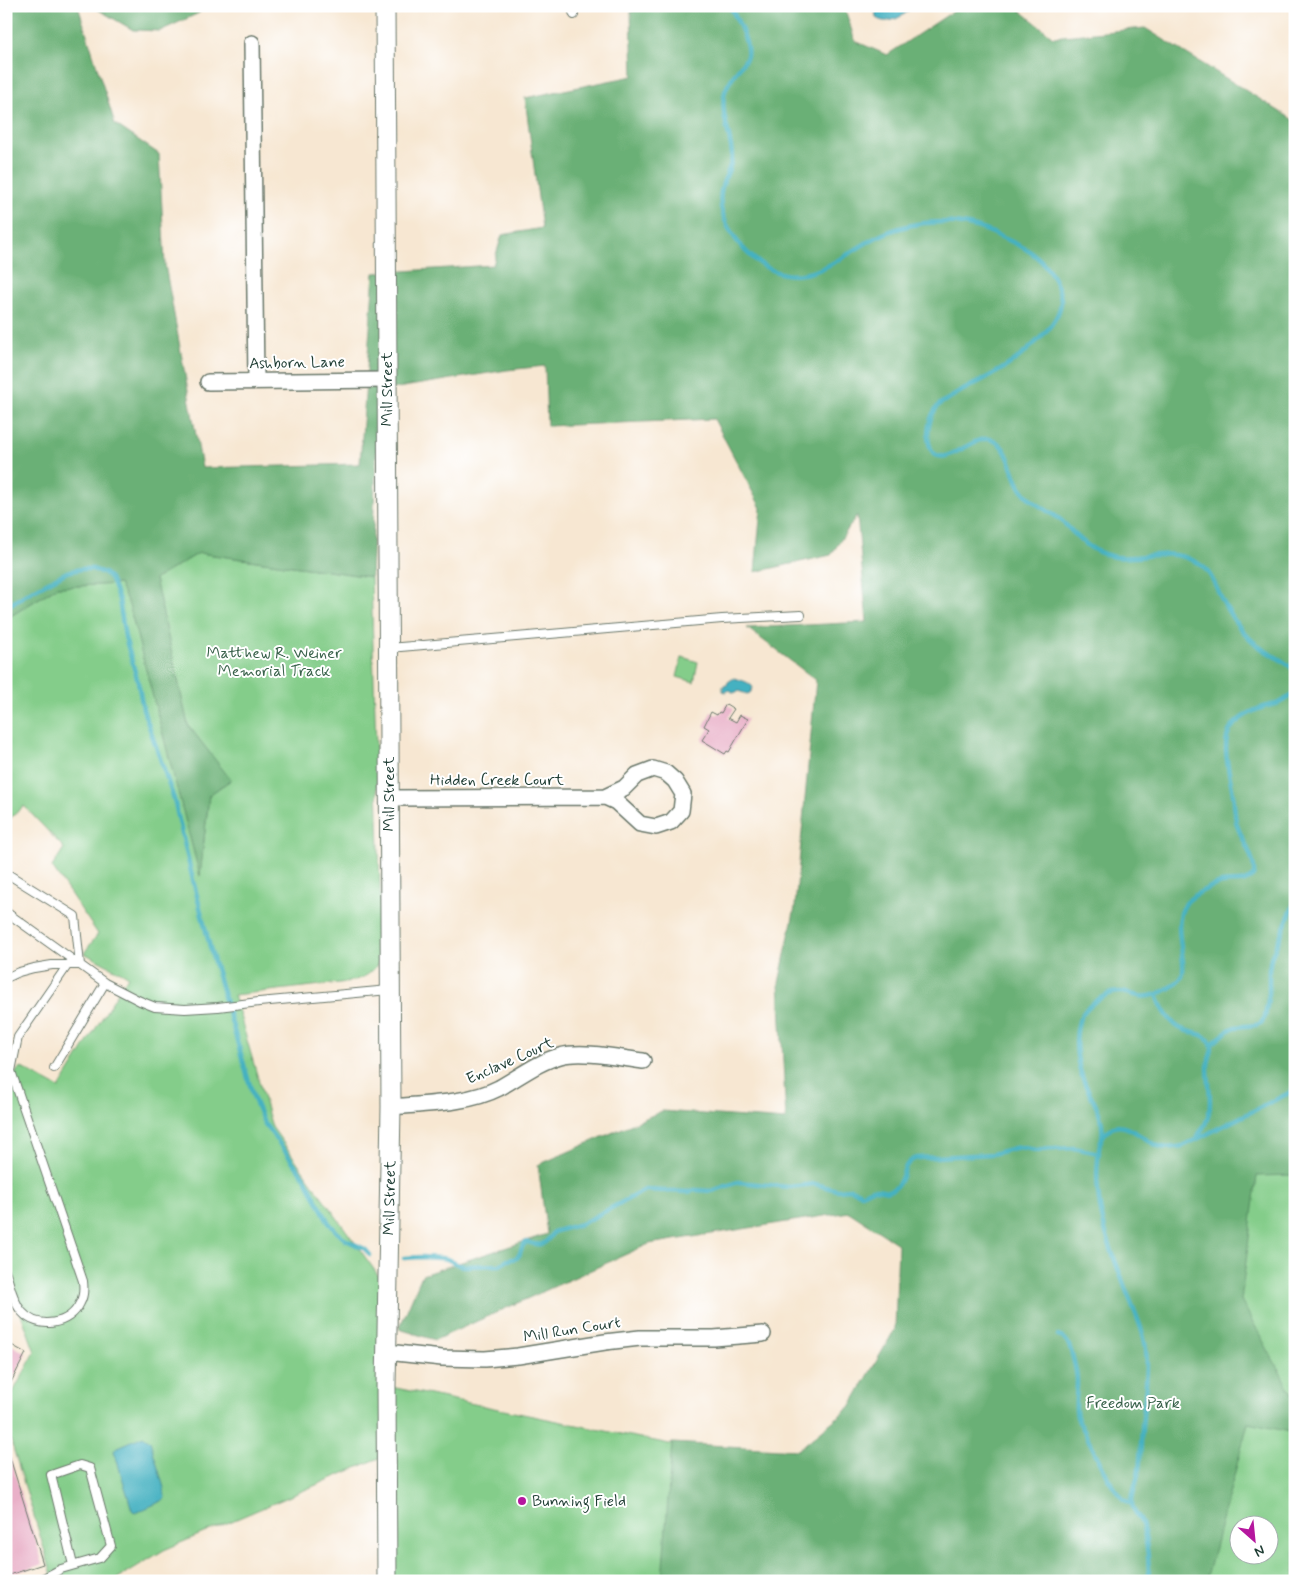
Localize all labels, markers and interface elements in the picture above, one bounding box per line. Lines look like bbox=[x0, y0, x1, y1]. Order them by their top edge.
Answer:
street label: Mill Street bbox=[377, 351, 398, 426]
street label: Ashborn Lane bbox=[249, 352, 345, 374]
park label: Matthew R. Weiner Memorial Track bbox=[206, 643, 342, 682]
street label: Mill Street bbox=[379, 756, 400, 831]
street label: Hidden Creek Court bbox=[430, 770, 564, 791]
street label: Enclave Court bbox=[463, 1032, 558, 1090]
street label: Mill Street bbox=[379, 1160, 401, 1236]
street label: Mill Run Court bbox=[522, 1312, 622, 1348]
park label: Freedom Park bbox=[1086, 1393, 1180, 1414]
place label: Bunning Field bbox=[532, 1491, 626, 1513]
marker: Bunning Field bbox=[516, 1495, 528, 1507]
north arrow bbox=[1228, 1514, 1278, 1564]
text: N bbox=[1251, 1541, 1268, 1561]

